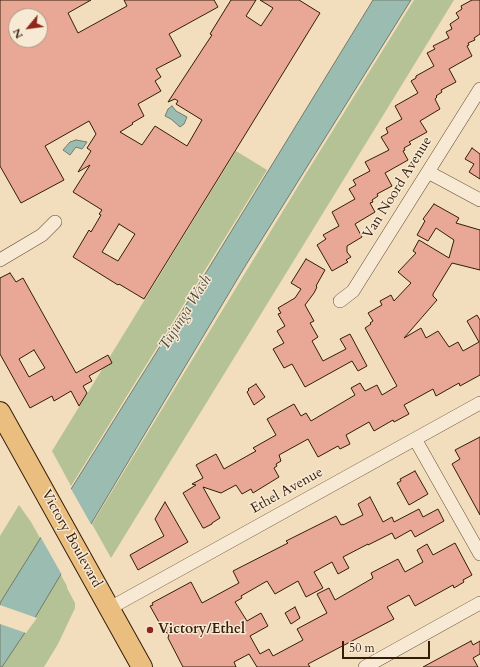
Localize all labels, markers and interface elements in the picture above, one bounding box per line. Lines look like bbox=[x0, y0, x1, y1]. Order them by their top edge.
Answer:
north arrow bbox=[8, 8, 48, 48]
text: N bbox=[9, 26, 27, 41]
street label: Van Noord Avenue bbox=[360, 134, 436, 242]
water label: Tujunga Wash bbox=[156, 272, 216, 354]
street label: Ethel Avenue bbox=[248, 464, 326, 518]
street label: Victory Boulevard bbox=[37, 487, 105, 591]
place label: Victory/Ethel bbox=[158, 622, 245, 638]
marker: Victory/Ethel bbox=[145, 625, 155, 635]
scale bar bbox=[344, 633, 432, 659]
text: 50 m bbox=[349, 640, 375, 656]

